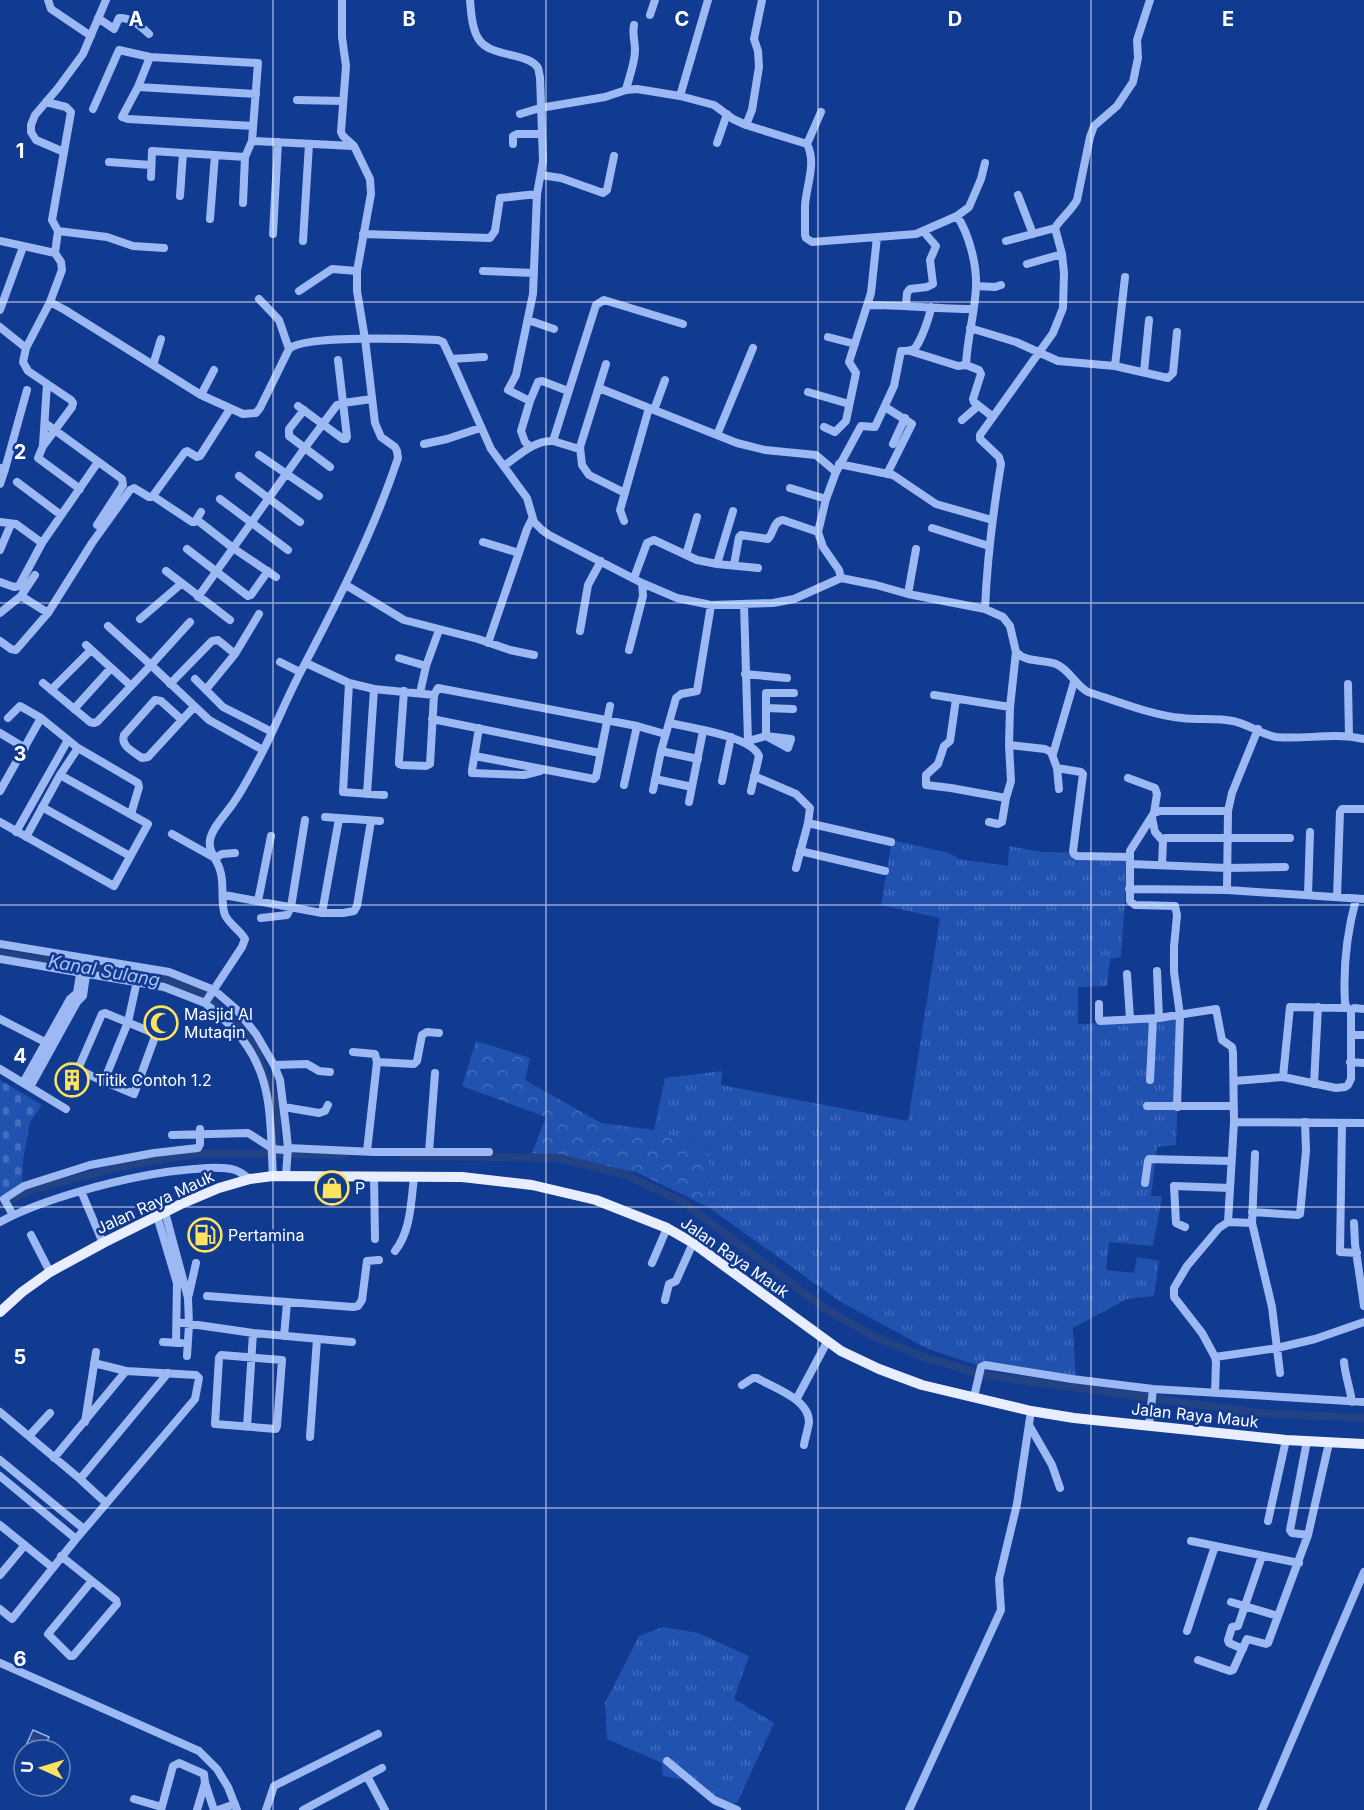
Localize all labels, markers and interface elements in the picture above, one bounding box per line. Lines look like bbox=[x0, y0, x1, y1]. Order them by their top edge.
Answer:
text: A bbox=[129, 7, 144, 31]
text: B bbox=[402, 7, 416, 31]
text: C bbox=[675, 7, 689, 31]
text: D bbox=[948, 7, 962, 31]
text: E bbox=[1222, 7, 1234, 31]
text: 1 bbox=[16, 139, 24, 163]
text: 2 bbox=[14, 440, 26, 464]
text: 3 bbox=[14, 742, 26, 766]
water label: Kanal Sulang bbox=[47, 950, 161, 991]
place label: Masjid Al Mutaqin bbox=[184, 1004, 253, 1042]
mosque icon: Masjid Al Mutaqin bbox=[143, 1005, 179, 1041]
text: 4 bbox=[13, 1044, 27, 1068]
building icon: Titik Contoh 1.2 bbox=[54, 1062, 90, 1098]
place label: Titik Contoh 1.2 bbox=[95, 1070, 212, 1090]
street label: Jalan Raya Mauk bbox=[93, 1166, 217, 1238]
shop icon: P bbox=[314, 1170, 350, 1206]
place label: P bbox=[355, 1178, 365, 1198]
street label: Jalan Raya Mauk bbox=[677, 1212, 793, 1302]
fuel station icon: Pertamina bbox=[187, 1217, 223, 1253]
place label: Pertamina bbox=[228, 1225, 304, 1245]
text: 5 bbox=[14, 1345, 26, 1369]
street label: Jalan Raya Mauk bbox=[1130, 1398, 1260, 1432]
text: 6 bbox=[14, 1647, 27, 1671]
north arrow bbox=[12, 1738, 72, 1798]
text: U bbox=[17, 1760, 37, 1773]

